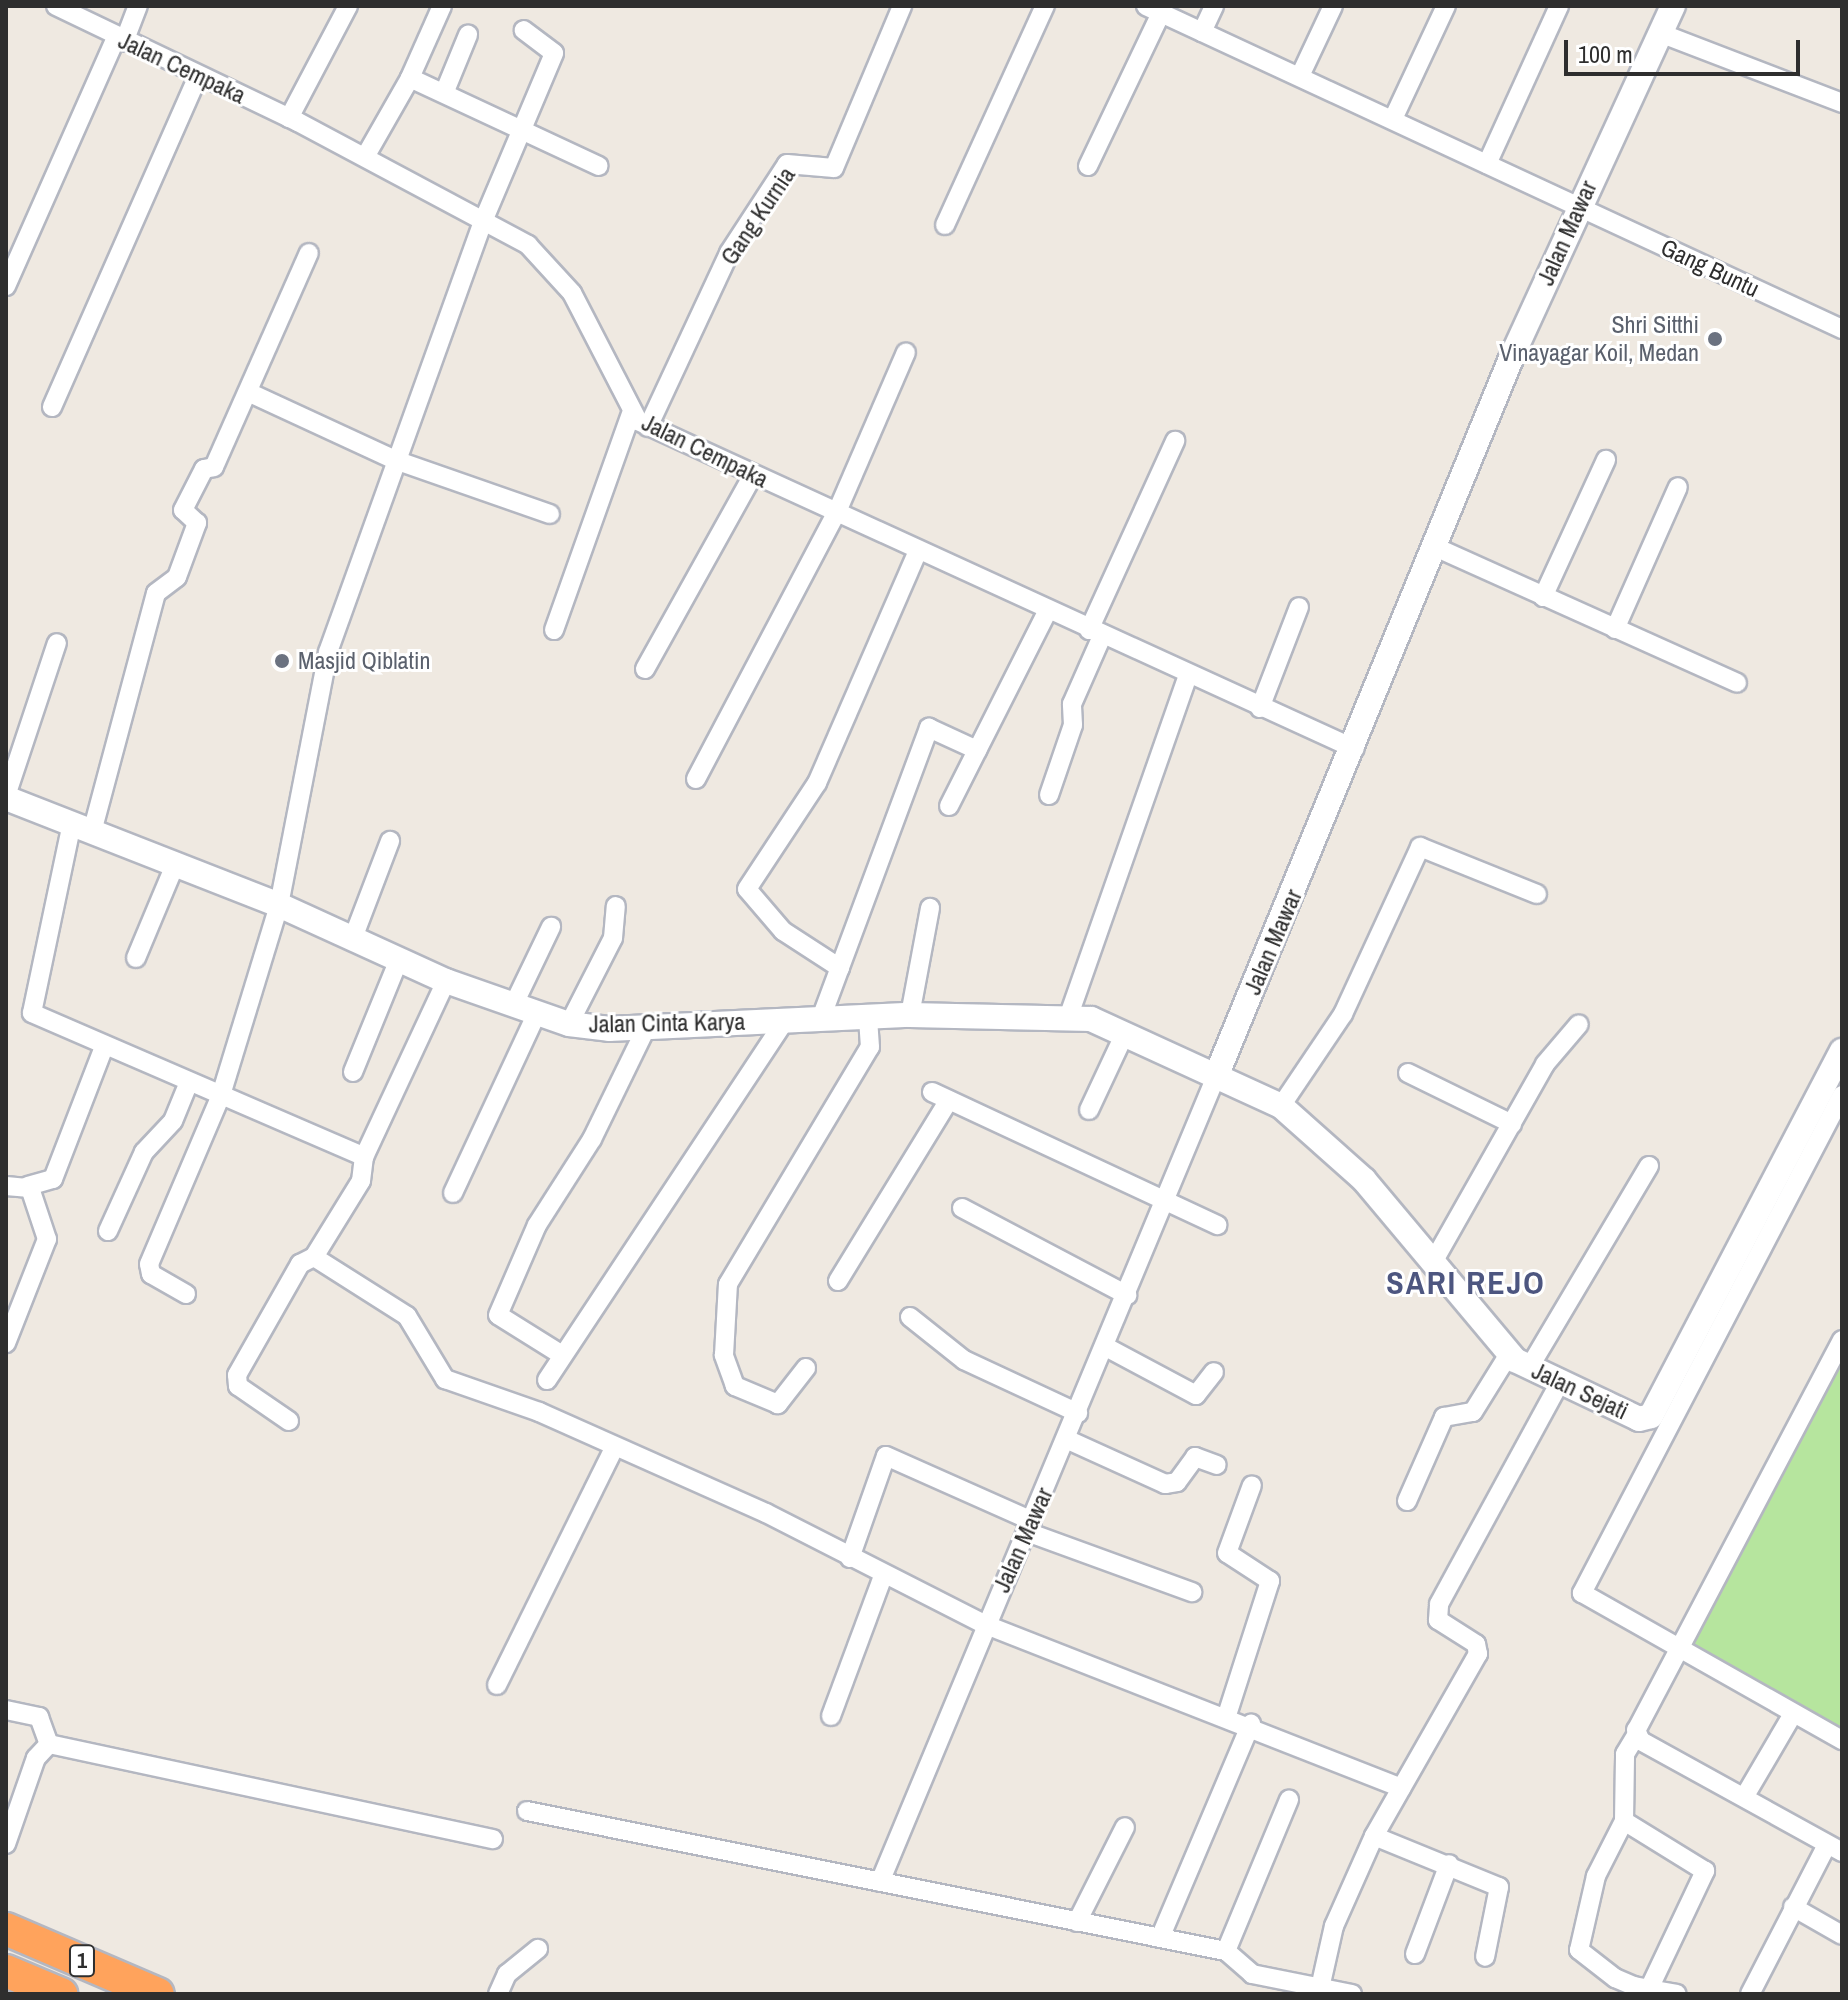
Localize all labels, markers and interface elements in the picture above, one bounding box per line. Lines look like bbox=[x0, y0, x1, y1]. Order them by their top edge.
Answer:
scale bar bbox=[1568, 24, 1804, 74]
street label: Jalan Cempaka bbox=[114, 26, 250, 110]
text: 100 m bbox=[1578, 38, 1633, 70]
street label: Gang Kurnia bbox=[715, 162, 801, 270]
street label: Jalan Mawar bbox=[1531, 176, 1603, 290]
street label: Gang Buntu bbox=[1656, 233, 1764, 303]
place label: Shri Sitthi Vinayagar Koil, Medan bbox=[1499, 311, 1699, 367]
marker: Shri Sitthi Vinayagar Koil, Medan bbox=[1706, 330, 1724, 348]
street label: Jalan Cempaka bbox=[637, 408, 773, 494]
place label: Masjid Qiblatin bbox=[298, 647, 430, 675]
marker: Masjid Qiblatin bbox=[273, 652, 291, 670]
street label: Jalan Mawar bbox=[1238, 885, 1308, 999]
street label: Jalan Cinta Karya bbox=[589, 1007, 745, 1039]
district label: SARI REJO bbox=[1386, 1264, 1546, 1302]
street label: Jalan Sejati bbox=[1527, 1356, 1633, 1426]
street label: Jalan Mawar bbox=[987, 1483, 1059, 1597]
road number: 1 bbox=[68, 1943, 96, 1979]

